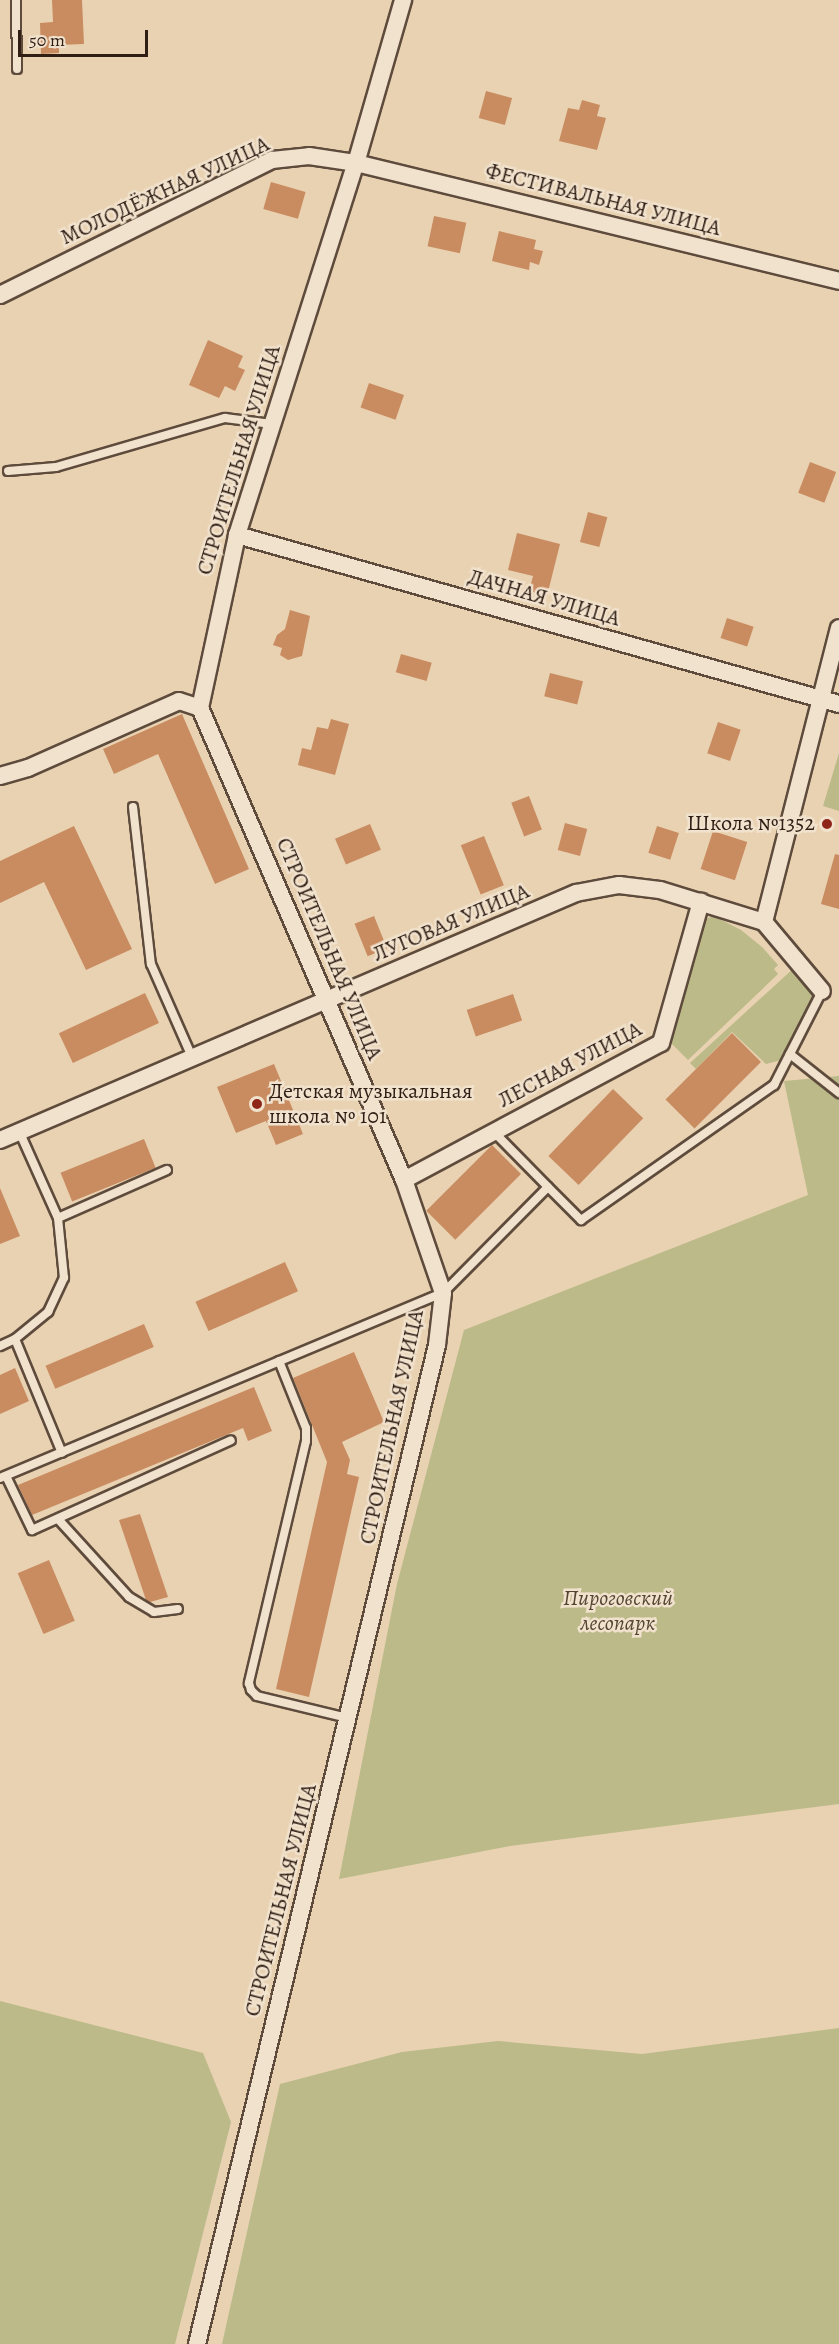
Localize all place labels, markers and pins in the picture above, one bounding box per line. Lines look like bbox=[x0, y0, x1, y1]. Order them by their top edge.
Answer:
place label: Школа №1352 bbox=[687, 811, 815, 837]
marker: Школа №1352 bbox=[820, 817, 834, 831]
place label: Детская музыкальная школа № 101 bbox=[269, 1078, 473, 1130]
marker: Детская музыкальная школа № 101 bbox=[250, 1097, 264, 1111]

